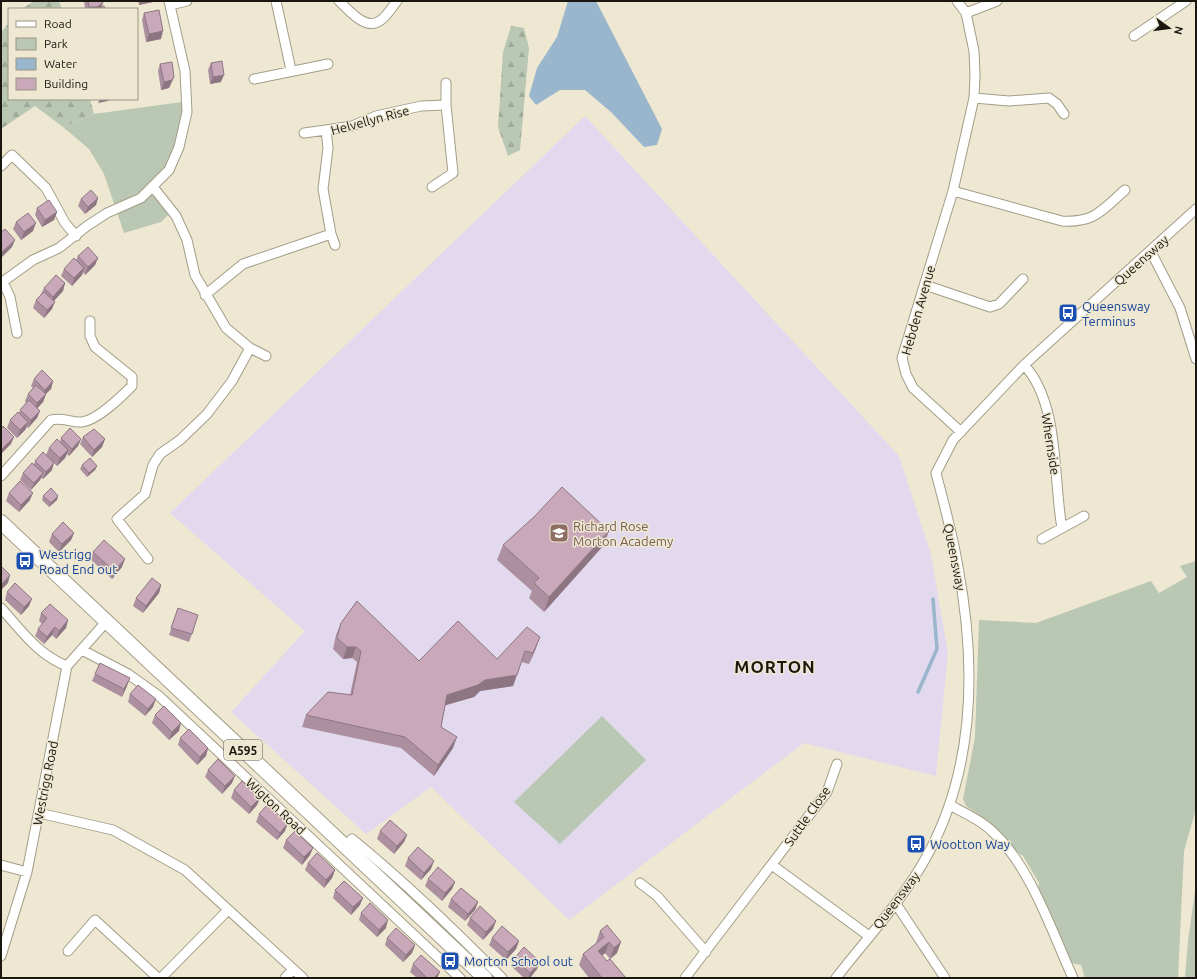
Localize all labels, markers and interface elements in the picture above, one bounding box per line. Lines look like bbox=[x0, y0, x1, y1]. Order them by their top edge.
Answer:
legend bbox=[8, 8, 138, 100]
north arrow bbox=[1149, 8, 1189, 48]
text: Road bbox=[44, 17, 72, 30]
text: N bbox=[1172, 25, 1186, 36]
text: Park bbox=[44, 37, 68, 50]
text: Water bbox=[44, 57, 77, 70]
text: Building bbox=[44, 77, 88, 90]
street label: Helvellyn Rise bbox=[329, 103, 411, 137]
street label: Queensway bbox=[1111, 232, 1172, 289]
street label: Hebden Avenue bbox=[898, 263, 938, 357]
place label: Queensway Terminus bbox=[1082, 299, 1150, 328]
bus stop icon: Queensway Terminus bbox=[1057, 302, 1079, 324]
street label: Whernside bbox=[1039, 412, 1063, 476]
place label: Richard Rose Morton Academy bbox=[573, 519, 673, 548]
school or university icon: Richard Rose Morton Academy bbox=[548, 522, 570, 544]
street label: Queensway bbox=[941, 522, 968, 592]
place label: Westrigg Road End out bbox=[39, 547, 117, 576]
bus stop icon: Westrigg Road End out bbox=[14, 550, 36, 572]
district label: MORTON bbox=[734, 657, 816, 676]
street label: Westrigg Road bbox=[30, 740, 60, 826]
road number: A595 bbox=[224, 740, 262, 760]
street label: Wigton Road bbox=[243, 775, 309, 837]
street label: Suttle Close bbox=[781, 783, 833, 849]
bus stop icon: Wootton Way bbox=[905, 833, 927, 855]
place label: Wootton Way bbox=[930, 837, 1010, 851]
street label: Queensway bbox=[870, 869, 923, 932]
bus stop icon: Morton School out bbox=[439, 950, 461, 972]
place label: Morton School out bbox=[464, 954, 573, 968]

